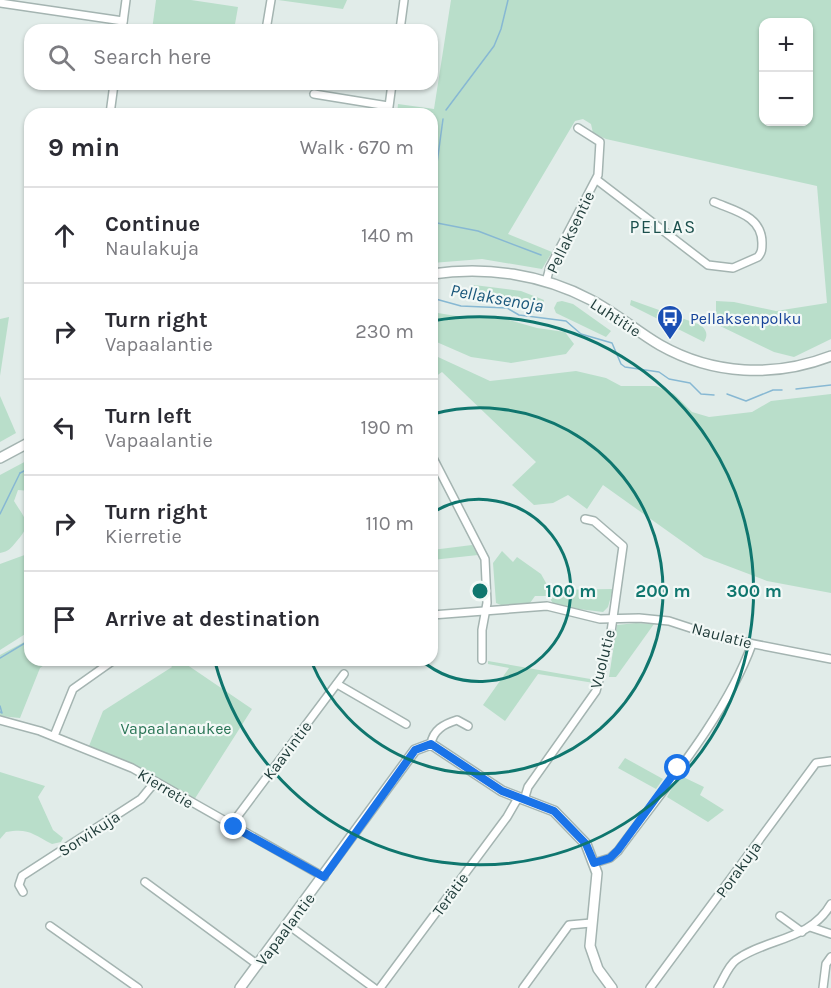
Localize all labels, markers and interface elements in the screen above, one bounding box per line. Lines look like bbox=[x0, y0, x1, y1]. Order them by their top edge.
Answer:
map controls bbox=[759, 18, 813, 126]
button: + bbox=[759, 18, 813, 72]
search box bbox=[24, 24, 438, 90]
icon: search bbox=[45, 41, 78, 74]
text: Search here bbox=[93, 44, 211, 70]
button: − bbox=[759, 72, 813, 126]
text: 9 min bbox=[48, 132, 120, 163]
text: Walk · 670 m bbox=[300, 136, 414, 159]
street label: Pellaksentie bbox=[542, 188, 599, 276]
text: Continue bbox=[105, 211, 200, 237]
district label: PELLAS bbox=[629, 216, 697, 238]
icon: ahead bbox=[48, 219, 81, 252]
text: 140 m bbox=[361, 224, 414, 247]
text: Naulakuja bbox=[105, 237, 199, 260]
water label: Pellaksenoja bbox=[449, 279, 545, 317]
street label: Luhtitie bbox=[587, 294, 645, 341]
bus stop icon: Pellaksenpolku bbox=[655, 303, 685, 341]
text: Turn right bbox=[105, 307, 208, 333]
place label: Pellaksenpolku bbox=[690, 309, 801, 328]
icon: right bbox=[48, 315, 81, 348]
text: 230 m bbox=[355, 320, 414, 343]
text: Vapaalantie bbox=[105, 333, 213, 356]
text: Turn left bbox=[105, 403, 192, 429]
icon: left bbox=[48, 411, 81, 444]
text: 190 m bbox=[360, 416, 414, 439]
text: Vapaalantie bbox=[105, 429, 213, 452]
text: Turn right bbox=[105, 499, 208, 525]
icon: right bbox=[48, 507, 81, 540]
text: 110 m bbox=[365, 512, 414, 535]
text: Kierretie bbox=[105, 525, 182, 548]
text: 100 m bbox=[546, 580, 596, 602]
text: 200 m bbox=[635, 580, 691, 602]
text: 300 m bbox=[726, 580, 782, 602]
centre of rings bbox=[470, 581, 490, 601]
icon: arrive bbox=[48, 603, 81, 636]
text: Arrive at destination bbox=[105, 606, 320, 632]
street label: Naulatie bbox=[690, 618, 754, 653]
street label: Vuolutie bbox=[586, 627, 619, 691]
street label: Kaavintie bbox=[259, 717, 316, 783]
park label: Vapaalanaukee bbox=[120, 719, 232, 738]
route start bbox=[664, 754, 690, 780]
street label: Kierretie bbox=[134, 764, 197, 812]
street label: Sorvikuja bbox=[55, 807, 124, 860]
route end bbox=[220, 813, 246, 839]
street label: Porakuja bbox=[712, 838, 765, 901]
street label: Terätie bbox=[428, 869, 472, 920]
street label: Vapaalantie bbox=[252, 889, 319, 969]

